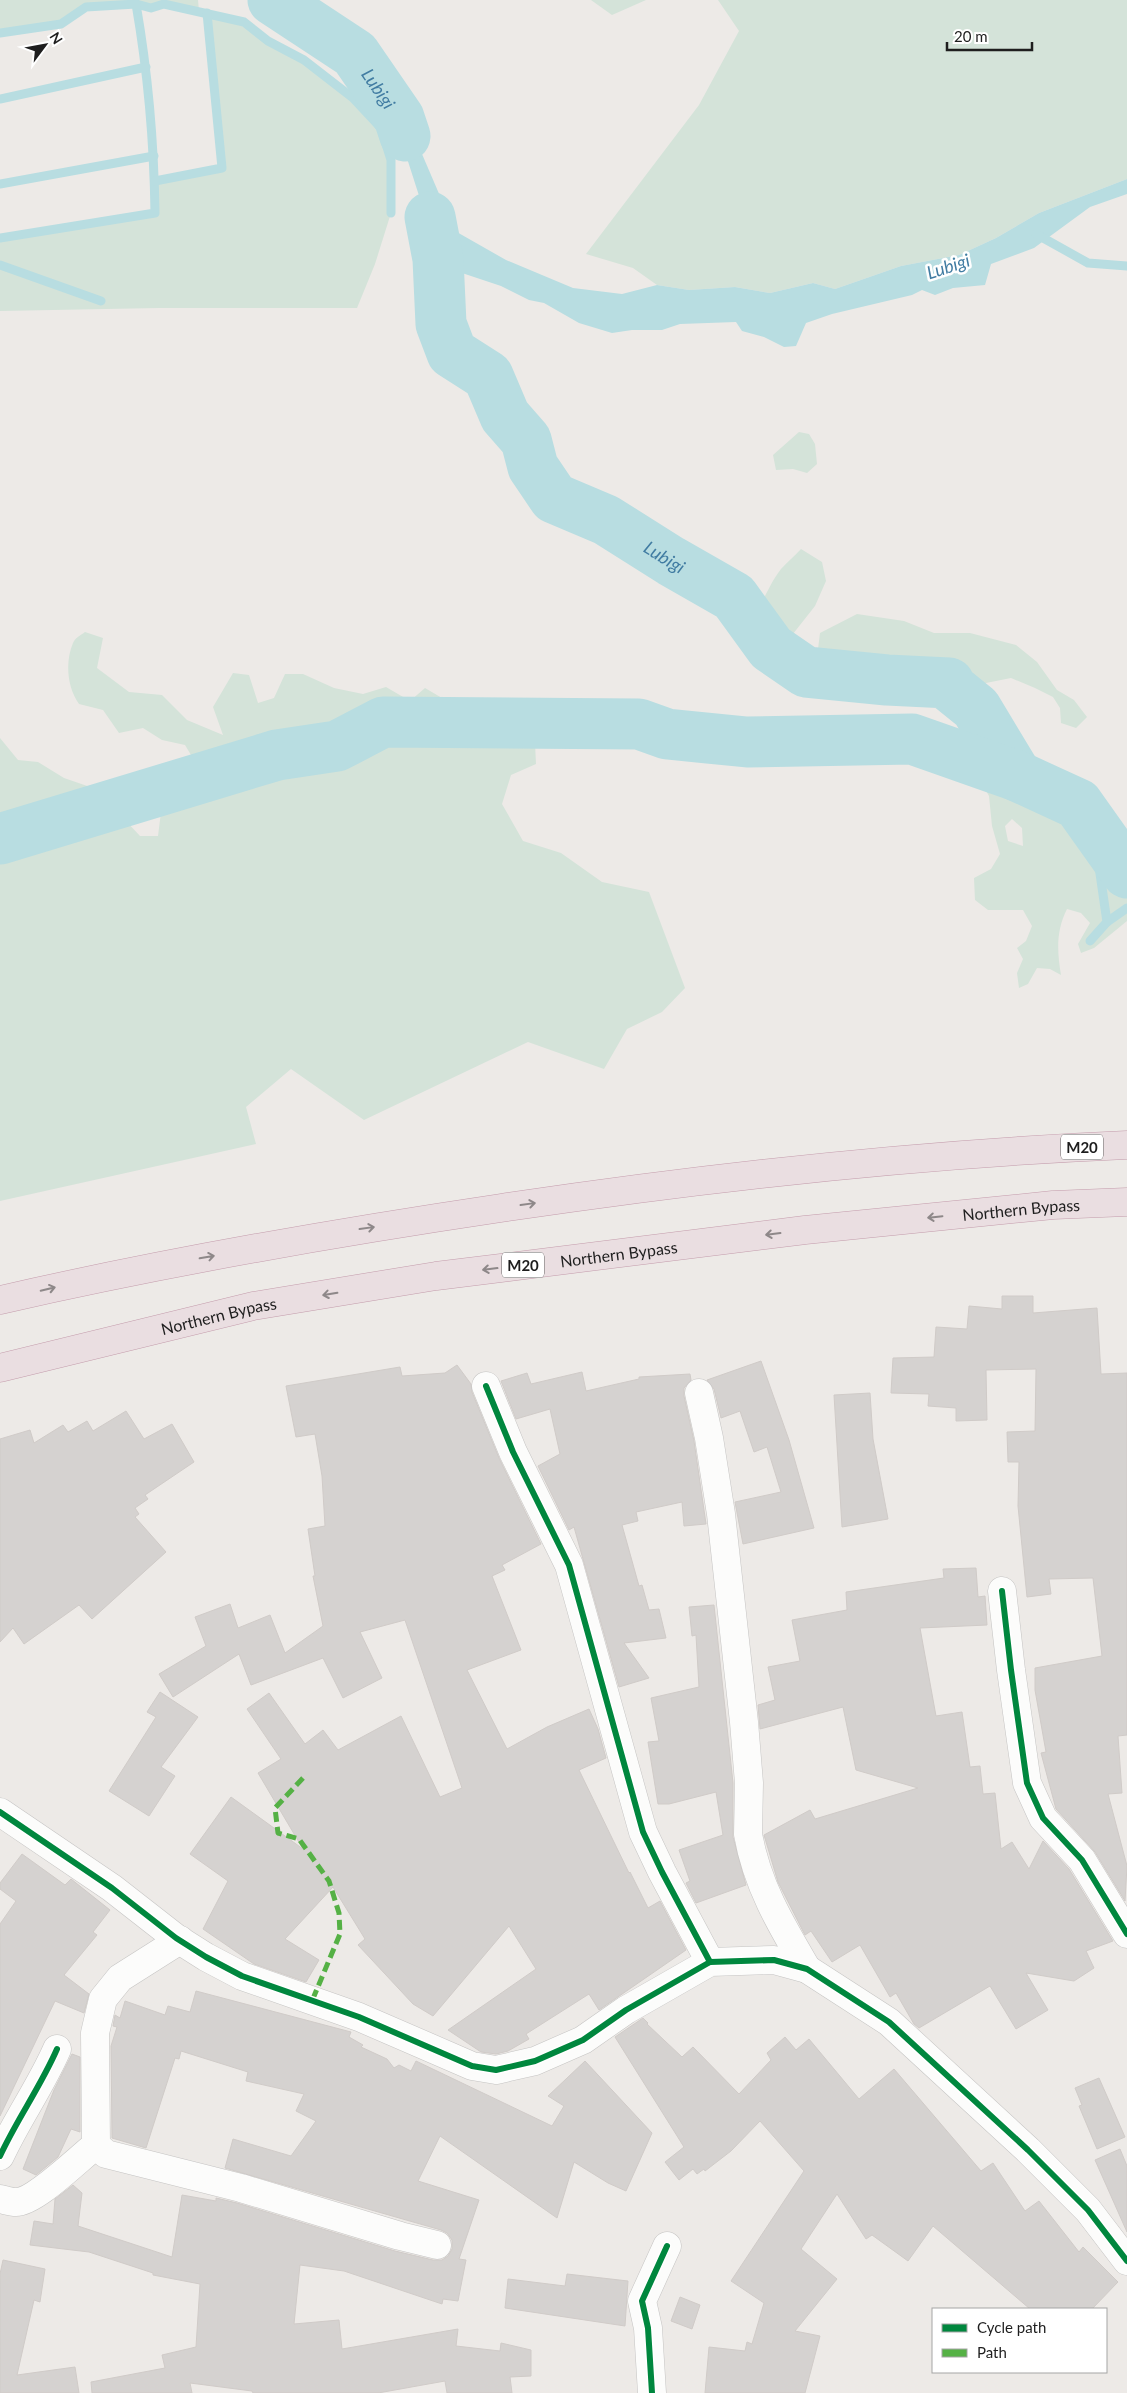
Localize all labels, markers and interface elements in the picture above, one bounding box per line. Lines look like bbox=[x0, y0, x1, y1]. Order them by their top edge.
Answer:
north arrow bbox=[20, 20, 70, 70]
scale bar bbox=[947, 20, 1032, 52]
text: 20 m bbox=[954, 27, 988, 45]
text: N bbox=[46, 29, 67, 47]
water label: Lubigi bbox=[357, 64, 400, 113]
water label: Lubigi bbox=[924, 249, 972, 283]
water label: Lubigi bbox=[640, 536, 689, 578]
road number: M20 bbox=[1061, 1134, 1103, 1160]
street label: Northern Bypass bbox=[961, 1194, 1080, 1224]
one-way arrow bbox=[519, 1199, 535, 1209]
one-way arrow bbox=[927, 1212, 943, 1222]
one-way arrow bbox=[358, 1223, 374, 1233]
one-way arrow bbox=[766, 1229, 782, 1239]
street label: Northern Bypass bbox=[559, 1236, 678, 1270]
one-way arrow bbox=[198, 1252, 214, 1261]
road number: M20 bbox=[502, 1252, 544, 1278]
one-way arrow bbox=[483, 1264, 499, 1274]
one-way arrow bbox=[39, 1284, 55, 1293]
one-way arrow bbox=[322, 1289, 338, 1299]
street label: Northern Bypass bbox=[159, 1293, 278, 1338]
legend bbox=[932, 2308, 1107, 2373]
text: Cycle path bbox=[977, 2318, 1046, 2336]
text: Path bbox=[977, 2343, 1007, 2361]

